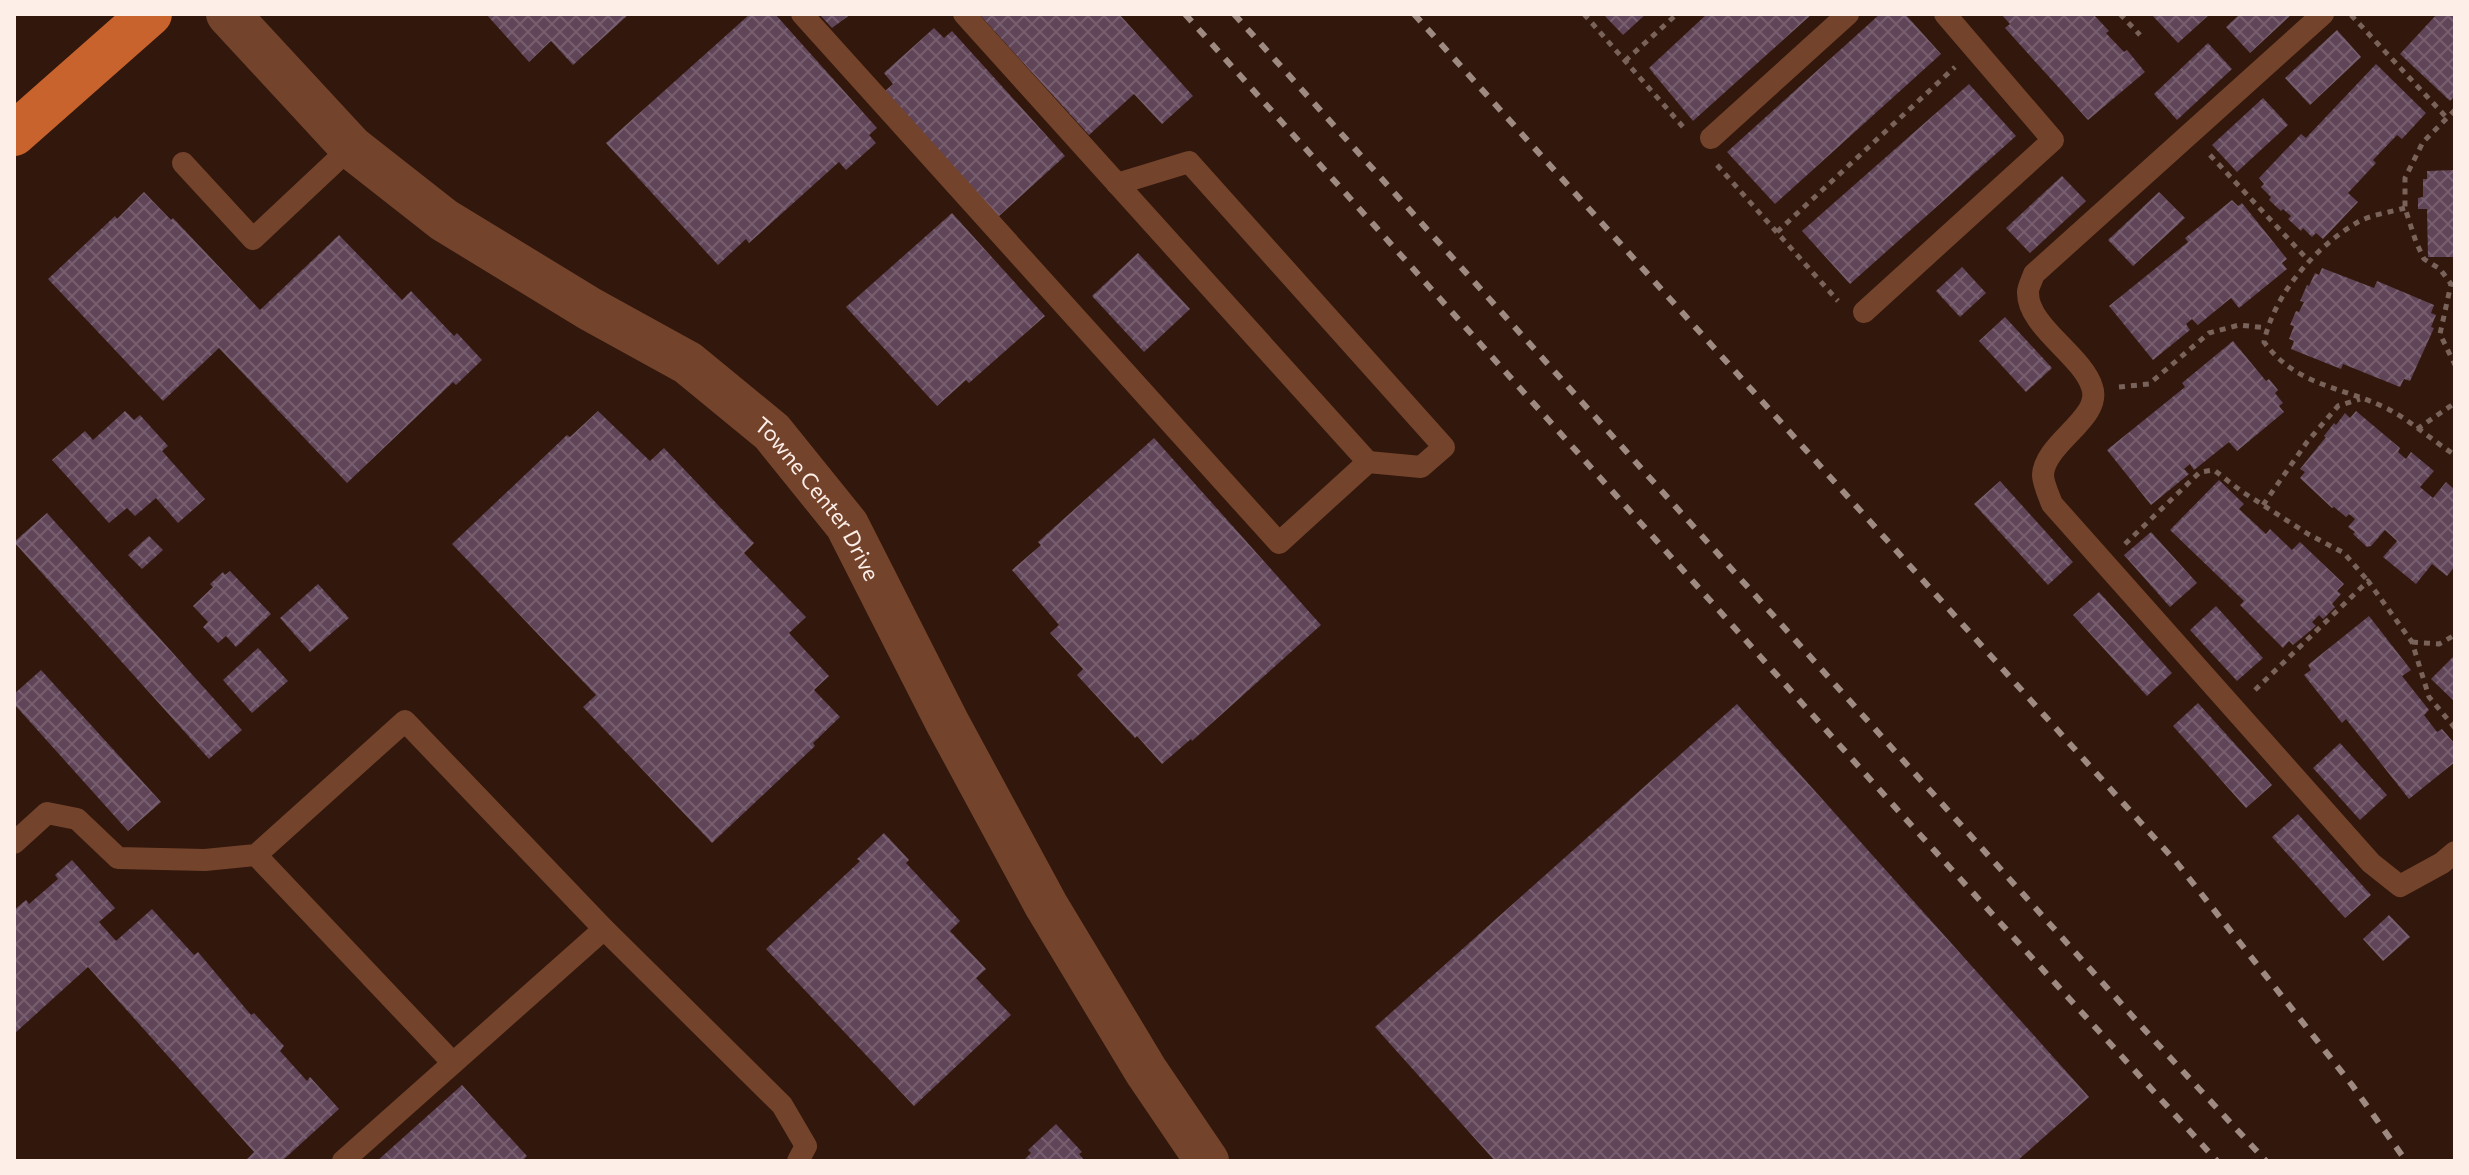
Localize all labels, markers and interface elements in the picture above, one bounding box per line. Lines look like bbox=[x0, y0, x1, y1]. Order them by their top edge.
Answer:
street label: Towne Center Drive bbox=[750, 410, 886, 585]

